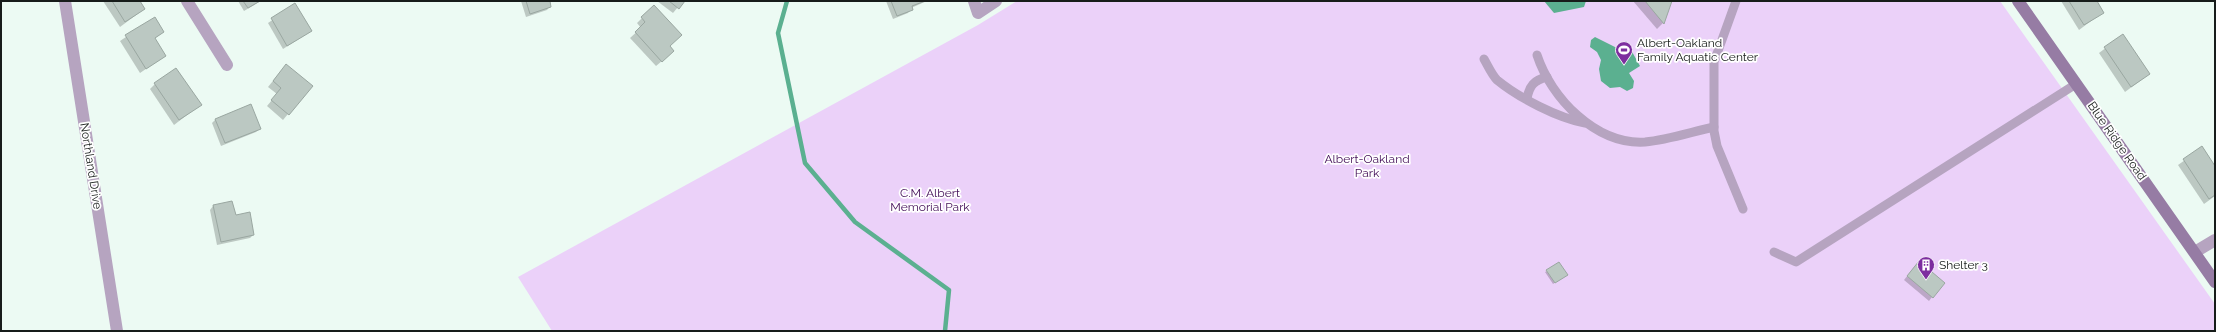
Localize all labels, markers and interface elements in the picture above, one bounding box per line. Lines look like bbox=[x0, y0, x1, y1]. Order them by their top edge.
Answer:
place label: Albert-Oakland Family Aquatic Center bbox=[1637, 36, 1759, 64]
sports icon: Albert-Oakland Family Aquatic Center bbox=[1614, 40, 1634, 65]
street label: Blue Ridge Road bbox=[2085, 99, 2149, 183]
street label: Northland Drive bbox=[77, 122, 105, 210]
park label: Albert-Oakland Park bbox=[1324, 152, 1410, 180]
park label: C.M. Albert Memorial Park bbox=[890, 186, 970, 214]
building icon: Shelter 3 bbox=[1916, 255, 1936, 280]
place label: Shelter 3 bbox=[1939, 258, 1988, 272]

